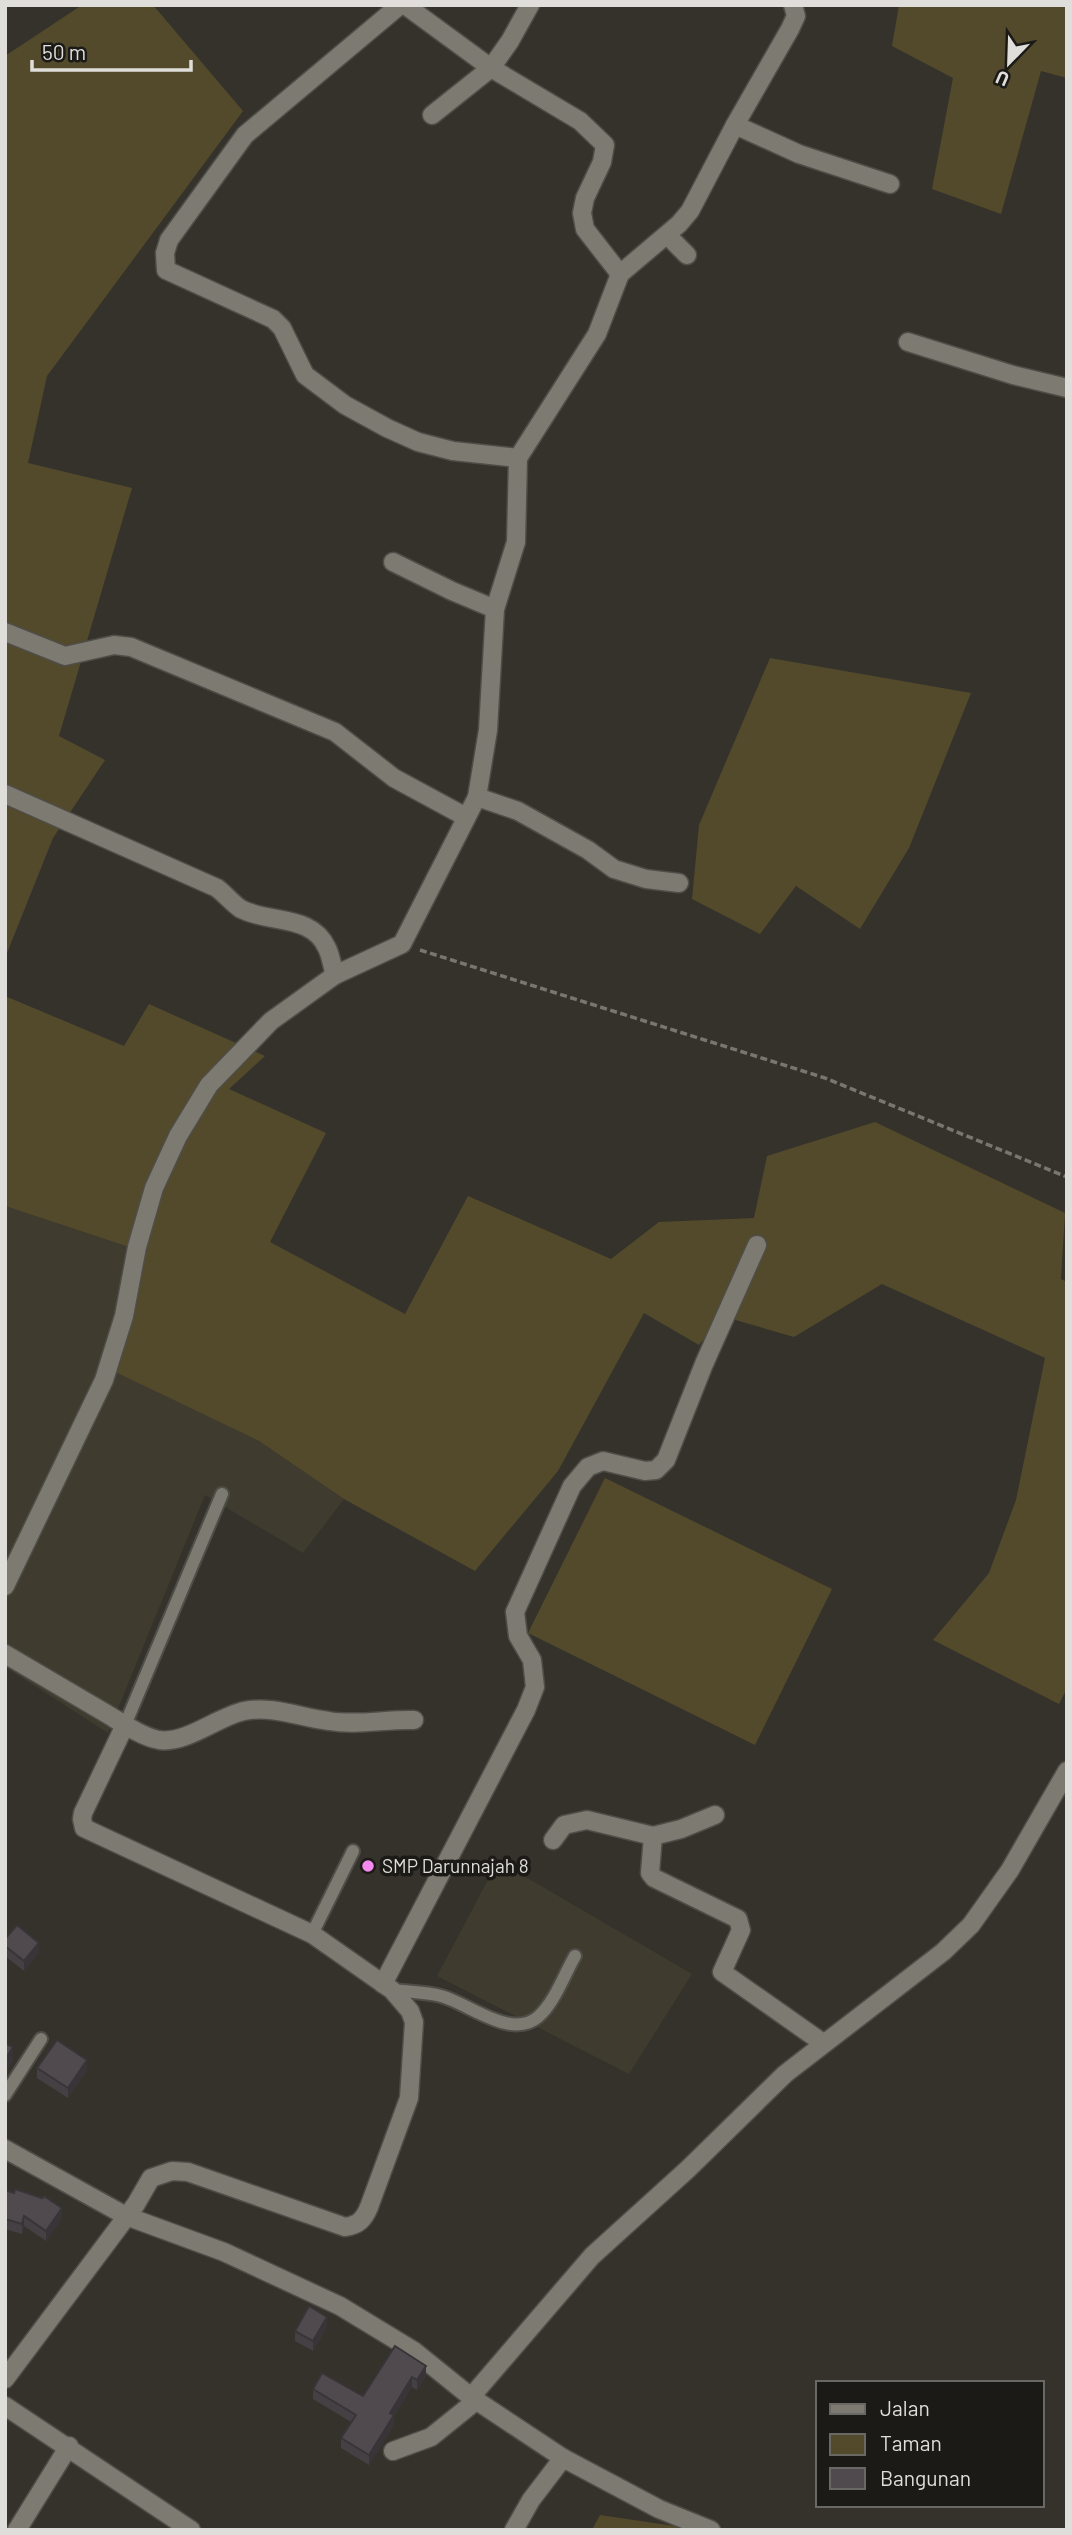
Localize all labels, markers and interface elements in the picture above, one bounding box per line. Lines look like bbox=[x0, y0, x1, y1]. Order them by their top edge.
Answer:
scale bar bbox=[32, 28, 191, 72]
north arrow bbox=[974, 28, 1044, 98]
text: 50 m bbox=[42, 39, 86, 64]
text: U bbox=[992, 66, 1012, 92]
place label: SMP Darunnajah 8 bbox=[382, 1854, 529, 1877]
marker: SMP Darunnajah 8 bbox=[360, 1858, 376, 1874]
legend bbox=[816, 2381, 1044, 2507]
text: Jalan bbox=[880, 2395, 930, 2420]
text: Taman bbox=[880, 2430, 942, 2455]
text: Bangunan bbox=[880, 2465, 971, 2490]

